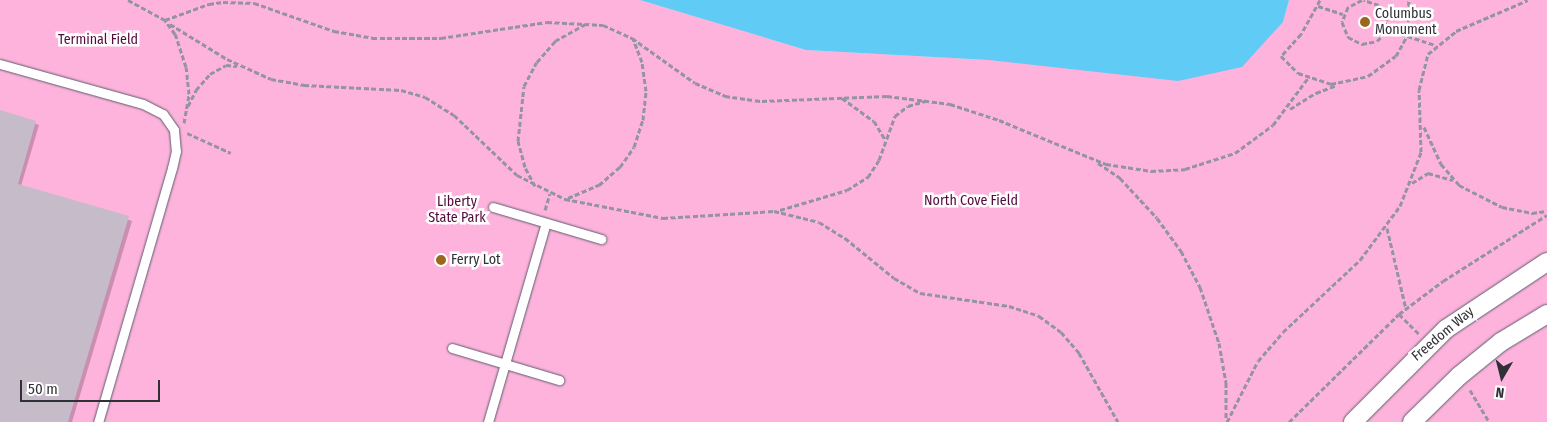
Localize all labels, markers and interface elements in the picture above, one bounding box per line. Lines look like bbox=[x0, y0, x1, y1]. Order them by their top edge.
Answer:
place label: Columbus Monument bbox=[1375, 6, 1437, 38]
marker: Columbus Monument bbox=[1359, 16, 1371, 28]
park label: Terminal Field bbox=[58, 32, 138, 48]
park label: North Cove Field bbox=[924, 193, 1018, 209]
park label: Liberty State Park bbox=[428, 194, 486, 226]
place label: Ferry Lot bbox=[451, 252, 501, 268]
marker: Ferry Lot bbox=[435, 254, 447, 266]
street label: Freedom Way bbox=[1409, 303, 1477, 365]
north arrow bbox=[1477, 352, 1527, 402]
scale bar bbox=[22, 370, 162, 402]
text: 50 m bbox=[28, 380, 58, 398]
text: N bbox=[1495, 383, 1505, 401]

